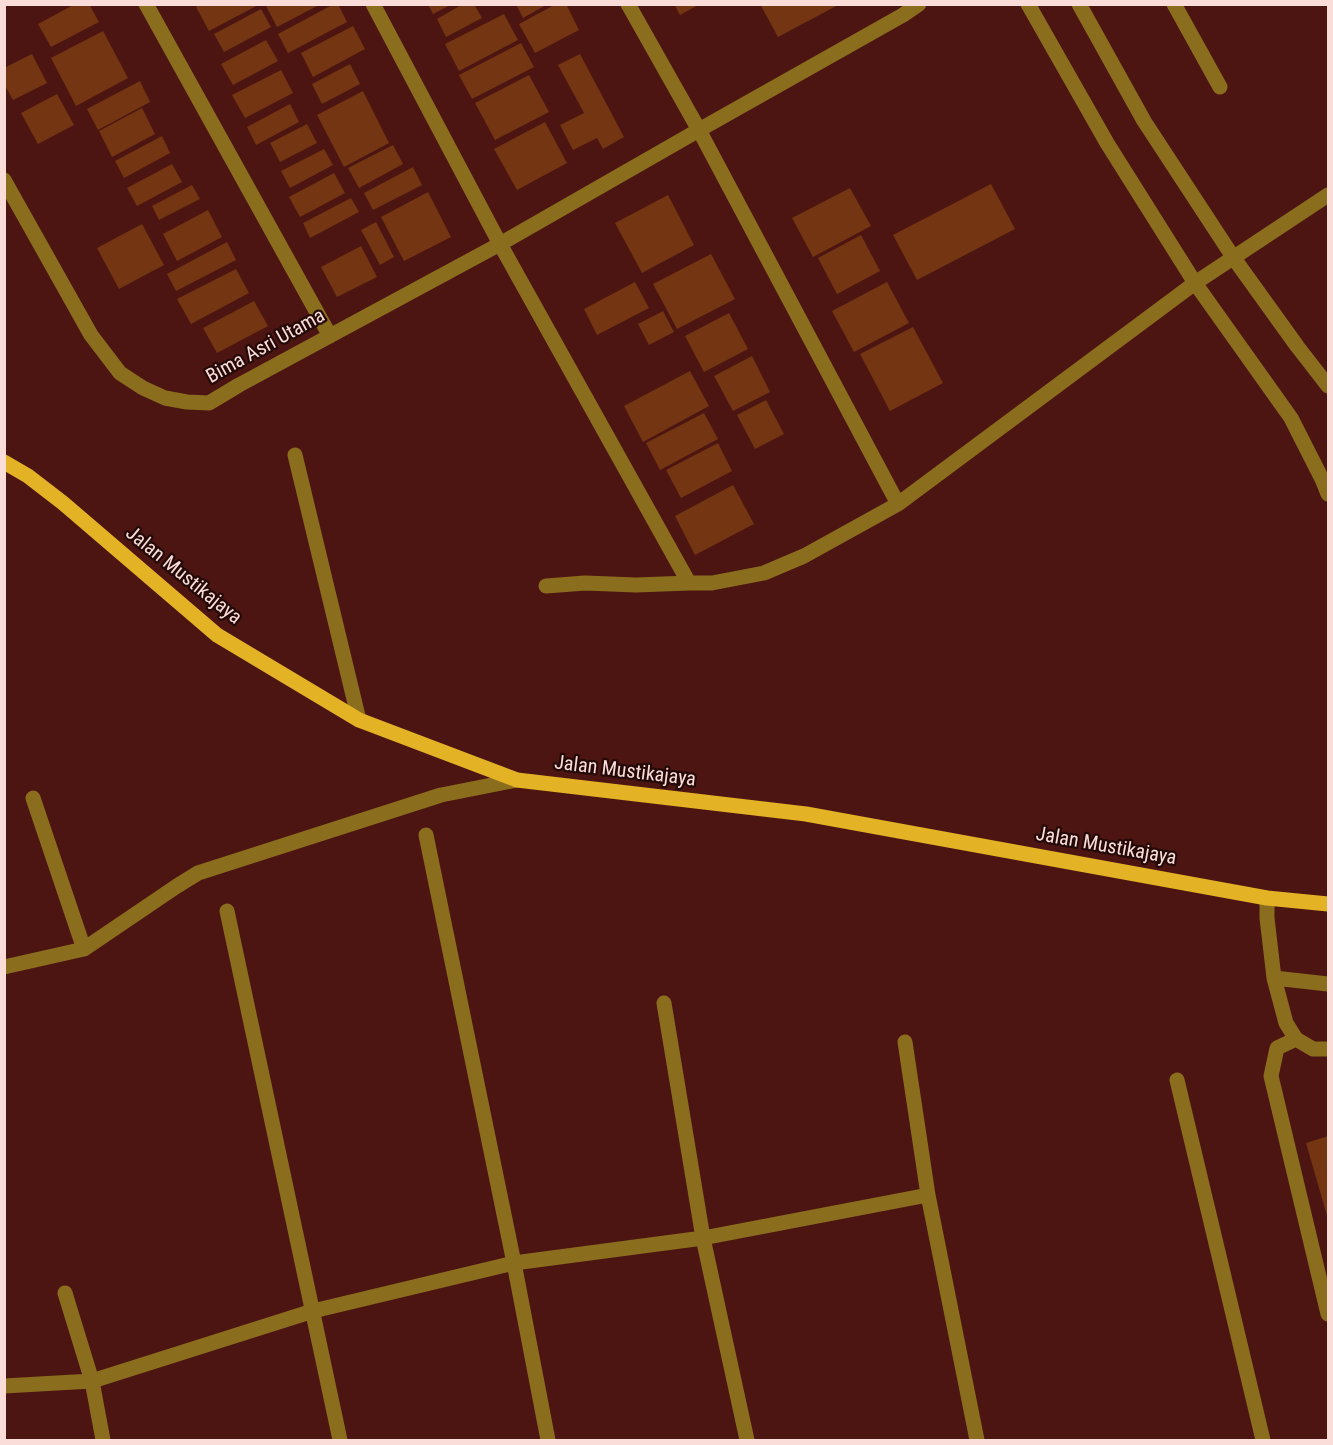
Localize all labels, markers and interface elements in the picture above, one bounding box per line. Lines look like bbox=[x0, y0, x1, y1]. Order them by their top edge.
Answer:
street label: Bima Asri Utama bbox=[202, 304, 330, 390]
street label: Jalan Mustikajaya bbox=[120, 522, 246, 630]
street label: Jalan Mustikajaya bbox=[553, 751, 697, 793]
street label: Jalan Mustikajaya bbox=[1034, 823, 1178, 871]

